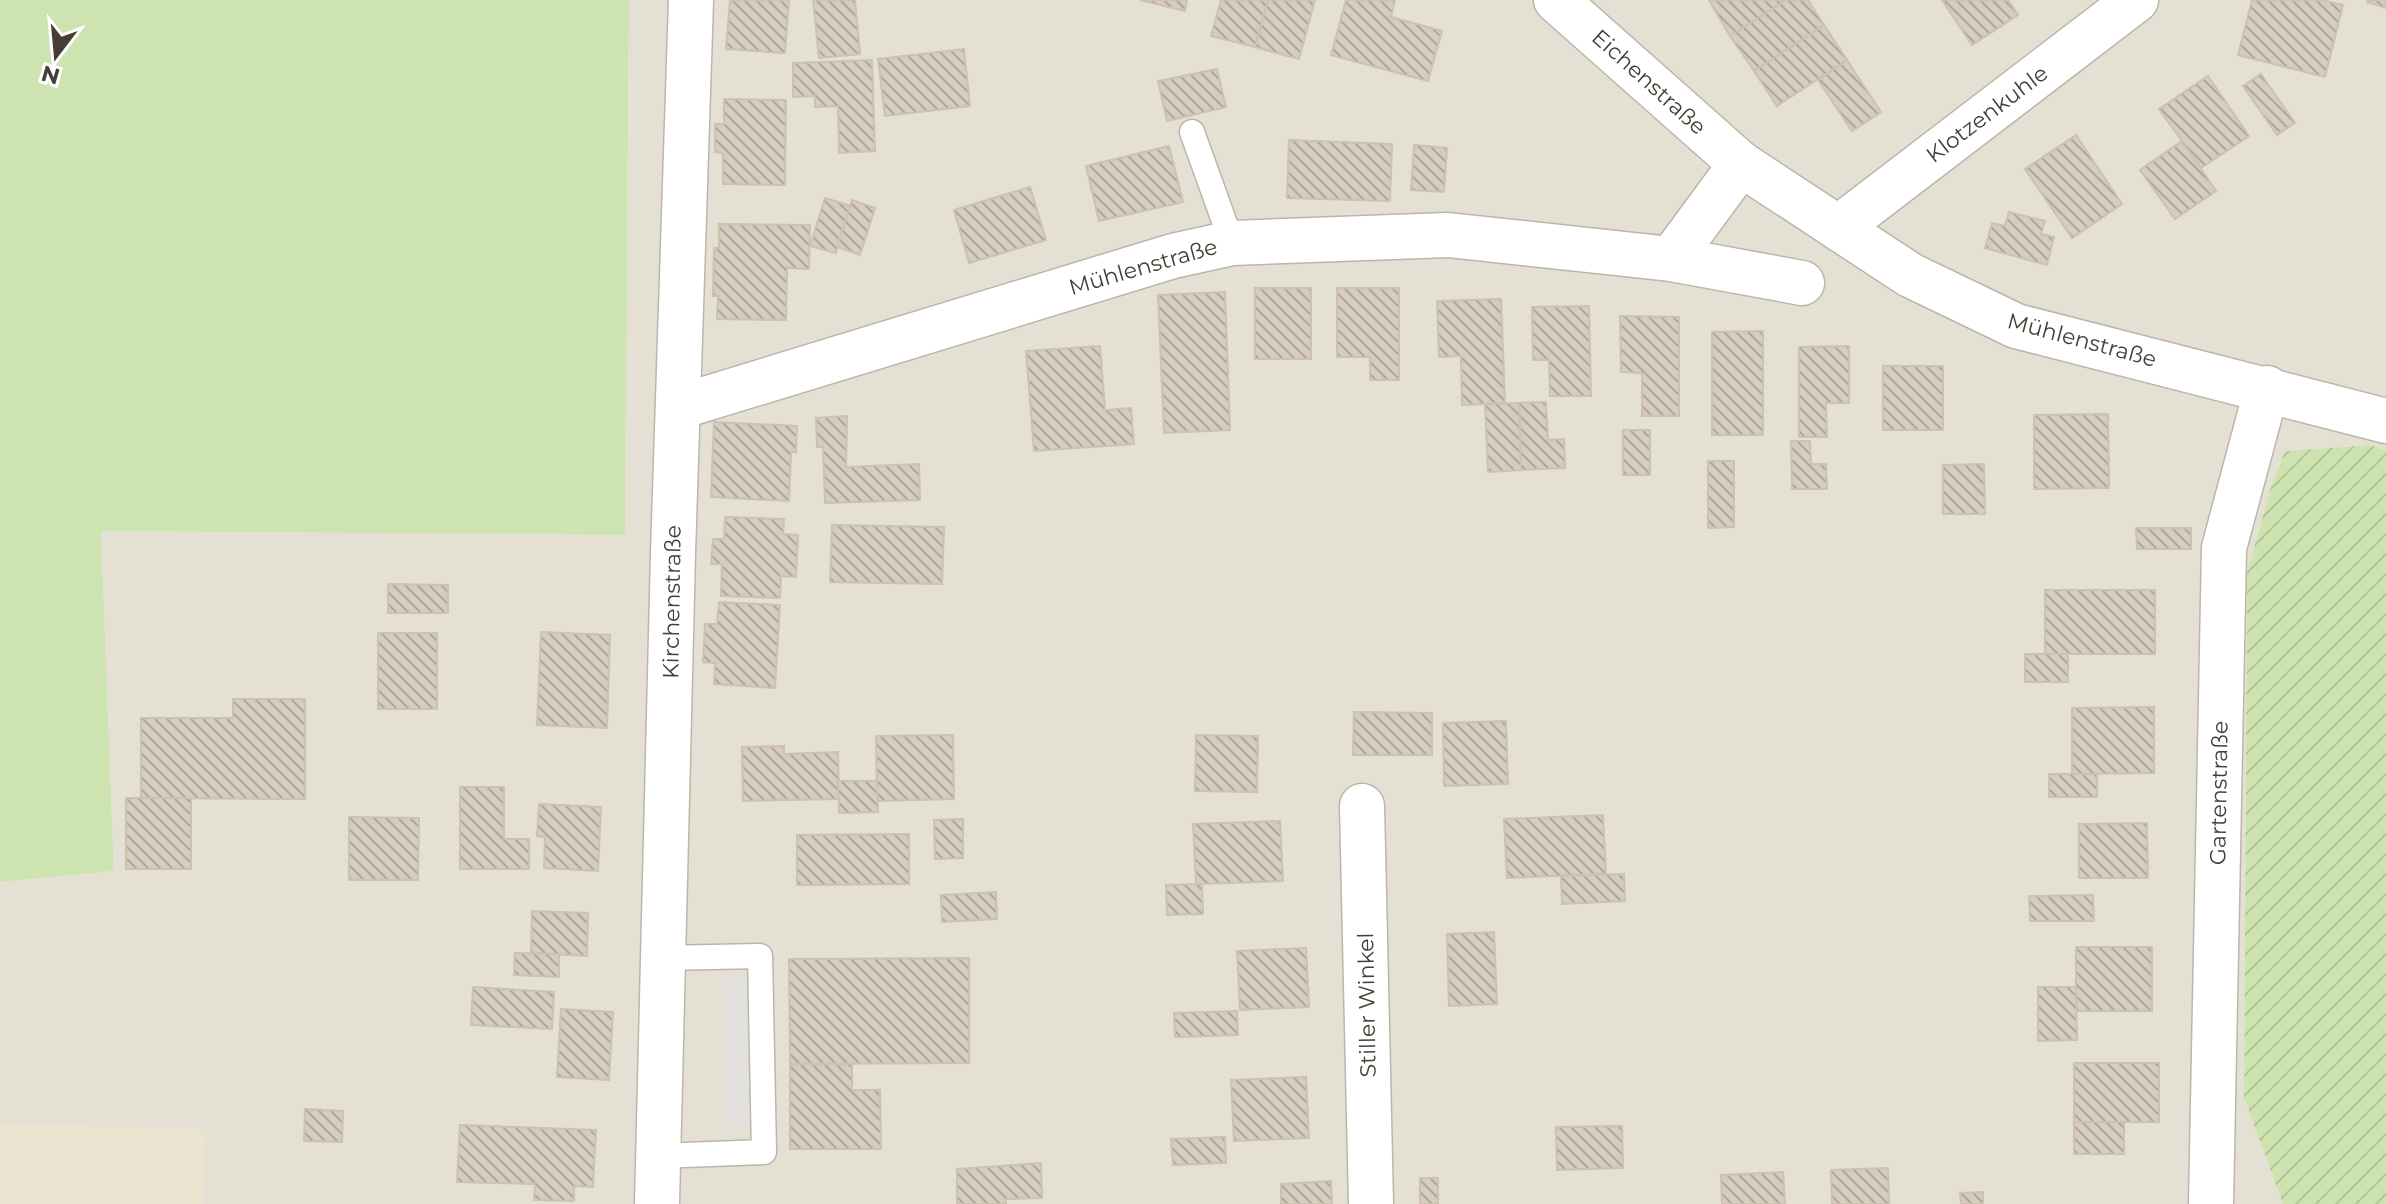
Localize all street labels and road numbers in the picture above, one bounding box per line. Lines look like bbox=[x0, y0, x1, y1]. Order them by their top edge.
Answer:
street label: Eichenstraße bbox=[1586, 24, 1712, 140]
street label: Klotzenkuhle bbox=[1921, 59, 2053, 169]
street label: Mühlenstraße bbox=[1066, 233, 1220, 301]
street label: Mühlenstraße bbox=[2004, 307, 2160, 373]
street label: Kirchenstraße bbox=[657, 525, 687, 679]
street label: Gartenstraße bbox=[2204, 721, 2234, 865]
street label: Stiller Winkel bbox=[1352, 932, 1382, 1078]

